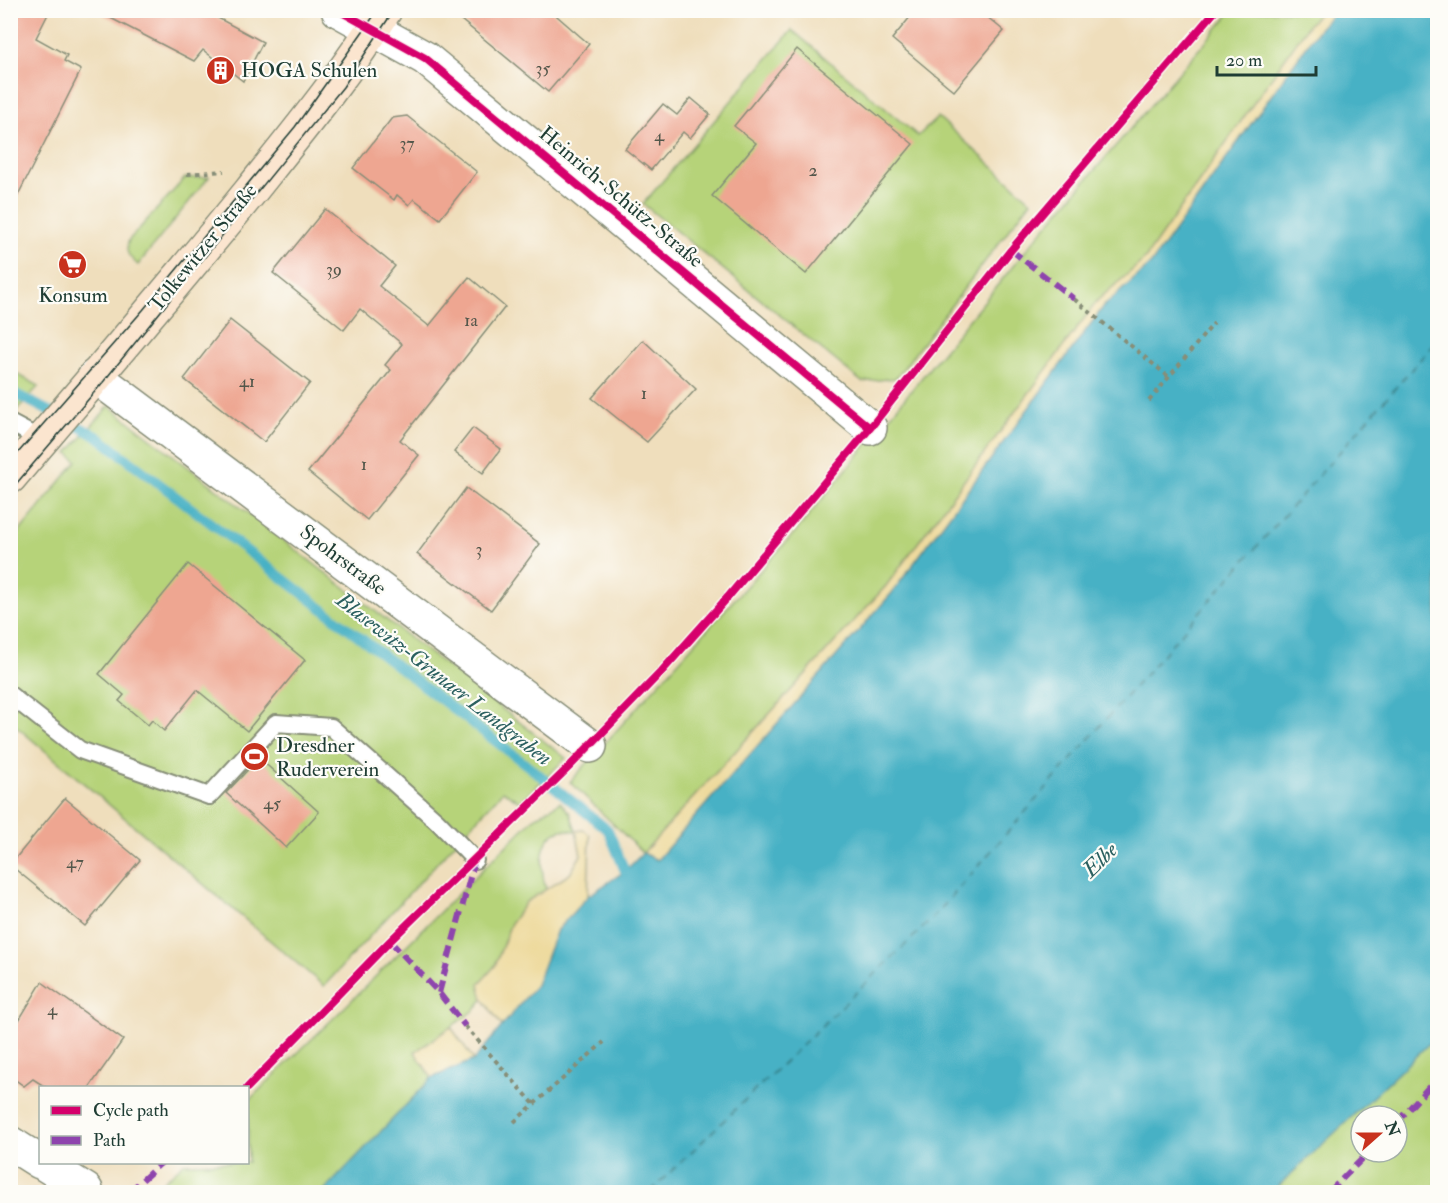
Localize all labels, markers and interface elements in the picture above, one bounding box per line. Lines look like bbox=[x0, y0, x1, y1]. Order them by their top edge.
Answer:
scale bar bbox=[1217, 39, 1316, 77]
text: 20 m bbox=[1226, 49, 1262, 72]
building icon: HOGA Schulen bbox=[204, 54, 236, 86]
place label: HOGA Schulen bbox=[241, 57, 378, 84]
house number: 35 bbox=[536, 57, 550, 80]
street label: Heinrich-Schütz-Straße bbox=[533, 120, 709, 274]
house number: 4 bbox=[654, 124, 665, 147]
house number: 37 bbox=[399, 132, 415, 155]
house number: 2 bbox=[808, 159, 818, 182]
street label: Tolkewitzer Straße bbox=[143, 178, 263, 318]
supermarket icon: Konsum bbox=[57, 248, 89, 280]
house number: 39 bbox=[326, 258, 342, 281]
place label: Konsum bbox=[38, 282, 108, 309]
house number: 1a bbox=[464, 309, 479, 332]
house number: 41 bbox=[239, 370, 255, 393]
house number: 1 bbox=[641, 382, 647, 405]
house number: 1 bbox=[361, 453, 367, 476]
street label: Spohrstraße bbox=[294, 519, 392, 602]
house number: 3 bbox=[476, 538, 482, 561]
water label: Blasewitz‐Grunaer Landgraben bbox=[330, 585, 558, 772]
place label: Dresdner Ruderverein bbox=[276, 732, 380, 783]
sports icon: Dresdner Ruderverein bbox=[239, 741, 271, 773]
house number: 45 bbox=[263, 792, 281, 815]
water label: Elbe bbox=[1075, 836, 1124, 885]
house number: 47 bbox=[66, 851, 84, 874]
house number: 4 bbox=[47, 998, 58, 1021]
legend bbox=[39, 1086, 249, 1164]
text: Cycle path bbox=[93, 1099, 169, 1122]
north arrow bbox=[1349, 1104, 1409, 1164]
text: N bbox=[1380, 1118, 1404, 1140]
text: Path bbox=[93, 1129, 126, 1152]

